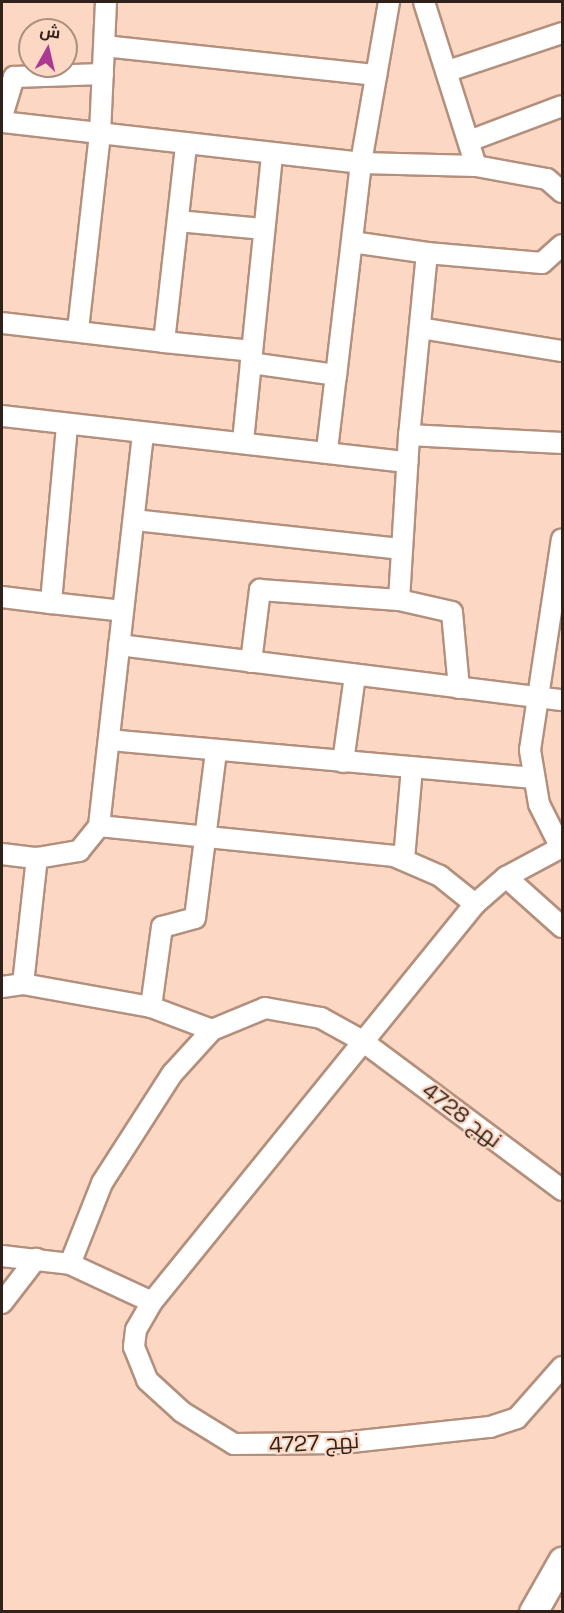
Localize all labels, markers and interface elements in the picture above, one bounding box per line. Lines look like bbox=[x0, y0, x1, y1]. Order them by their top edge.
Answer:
north arrow bbox=[18, 18, 78, 78]
text: ش bbox=[39, 20, 62, 43]
street label: نهج 4728 bbox=[417, 1077, 507, 1153]
street label: نهج 4727 bbox=[268, 1427, 360, 1459]

